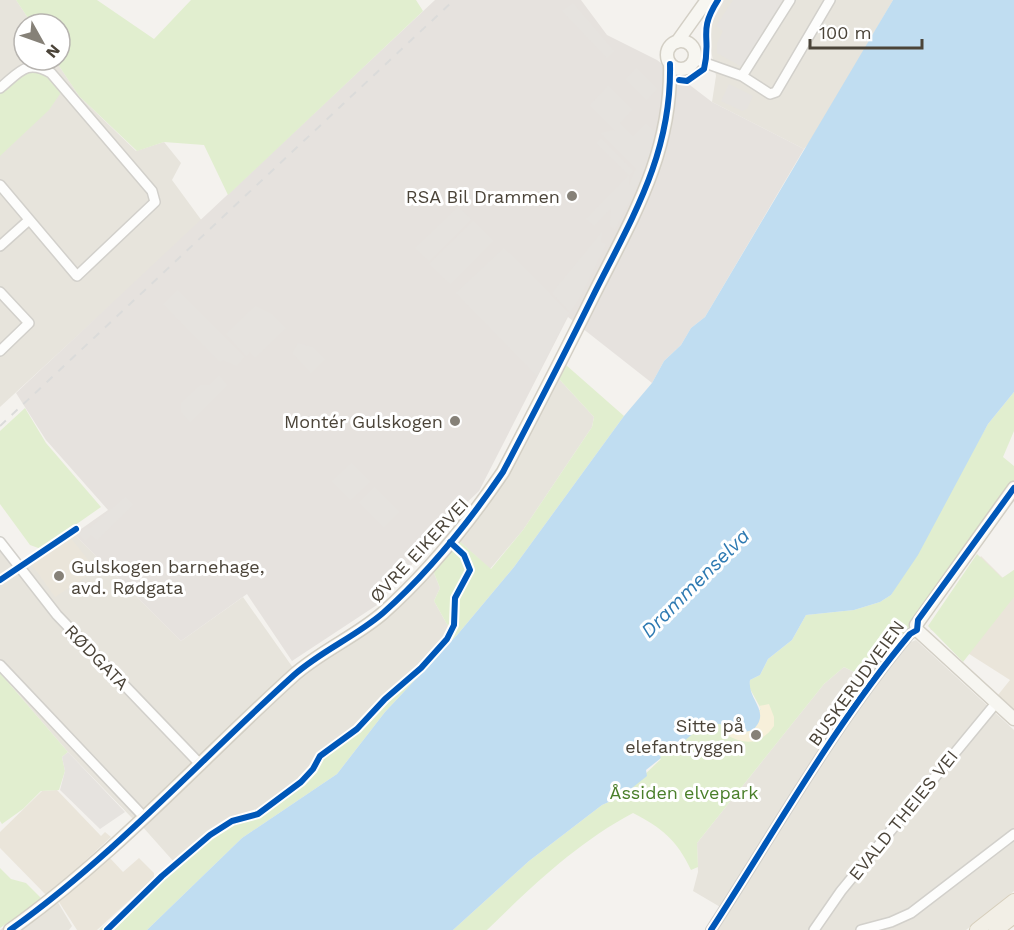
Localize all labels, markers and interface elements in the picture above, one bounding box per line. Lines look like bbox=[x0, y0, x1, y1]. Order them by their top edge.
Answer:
north arrow bbox=[12, 12, 72, 72]
scale bar bbox=[810, 12, 922, 50]
text: 100 m bbox=[819, 22, 872, 43]
text: N bbox=[42, 41, 64, 62]
place label: RSA Bil Drammen bbox=[406, 186, 560, 207]
marker: RSA Bil Drammen bbox=[565, 189, 579, 203]
place label: Montér Gulskogen bbox=[284, 411, 443, 432]
marker: Montér Gulskogen bbox=[448, 414, 462, 428]
street label: ØVRE EIKERVEI bbox=[365, 494, 473, 606]
water label: Drammenselva bbox=[636, 524, 754, 642]
place label: Gulskogen barnehage, avd. Rødgata bbox=[71, 556, 264, 598]
marker: Gulskogen barnehage, avd. Rødgata bbox=[52, 569, 66, 583]
street label: BUSKERUDVEIEN bbox=[803, 616, 909, 750]
street label: RØDGATA bbox=[61, 620, 133, 694]
place label: Sitte på elefantryggen bbox=[625, 715, 744, 757]
marker: Sitte på elefantryggen bbox=[749, 728, 763, 742]
street label: EVALD THEIES VEI bbox=[844, 746, 962, 884]
park label: Åssiden elvepark bbox=[610, 782, 758, 803]

